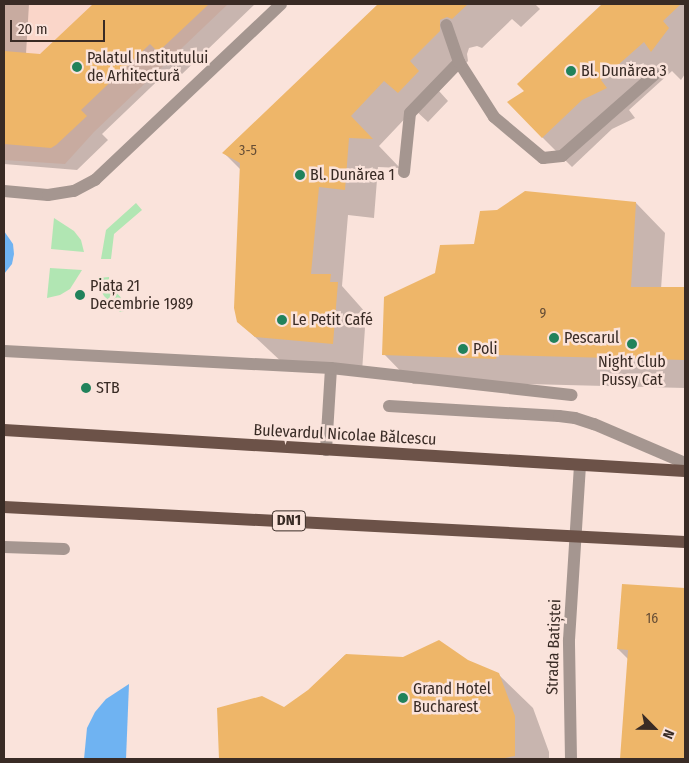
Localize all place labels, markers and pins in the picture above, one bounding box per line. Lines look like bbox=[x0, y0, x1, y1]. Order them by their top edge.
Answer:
place label: Palatul Institutului de Arhitectură bbox=[87, 48, 208, 86]
marker: Palatul Institutului de Arhitectură bbox=[71, 61, 83, 73]
place label: Bl. Dunărea 3 bbox=[581, 61, 667, 81]
marker: Bl. Dunărea 3 bbox=[565, 65, 577, 77]
place label: Bl. Dunărea 1 bbox=[310, 165, 395, 185]
marker: Bl. Dunărea 1 bbox=[294, 169, 306, 181]
place label: Piața 21 Decembrie 1989 bbox=[90, 276, 193, 314]
marker: Piața 21 Decembrie 1989 bbox=[74, 289, 86, 301]
place label: Le Petit Café bbox=[292, 310, 373, 330]
marker: Le Petit Café bbox=[276, 314, 288, 326]
place label: Pescarul bbox=[564, 328, 619, 348]
marker: Pescarul bbox=[548, 332, 560, 344]
marker: Night Club Pussy Cat bbox=[626, 338, 638, 350]
place label: Poli bbox=[473, 339, 498, 359]
marker: Poli bbox=[457, 343, 469, 355]
place label: Night Club Pussy Cat bbox=[598, 352, 666, 390]
place label: STB bbox=[96, 378, 120, 398]
marker: STB bbox=[80, 382, 92, 394]
place label: Grand Hotel Bucharest bbox=[413, 679, 491, 717]
marker: Grand Hotel Bucharest bbox=[397, 692, 409, 704]

